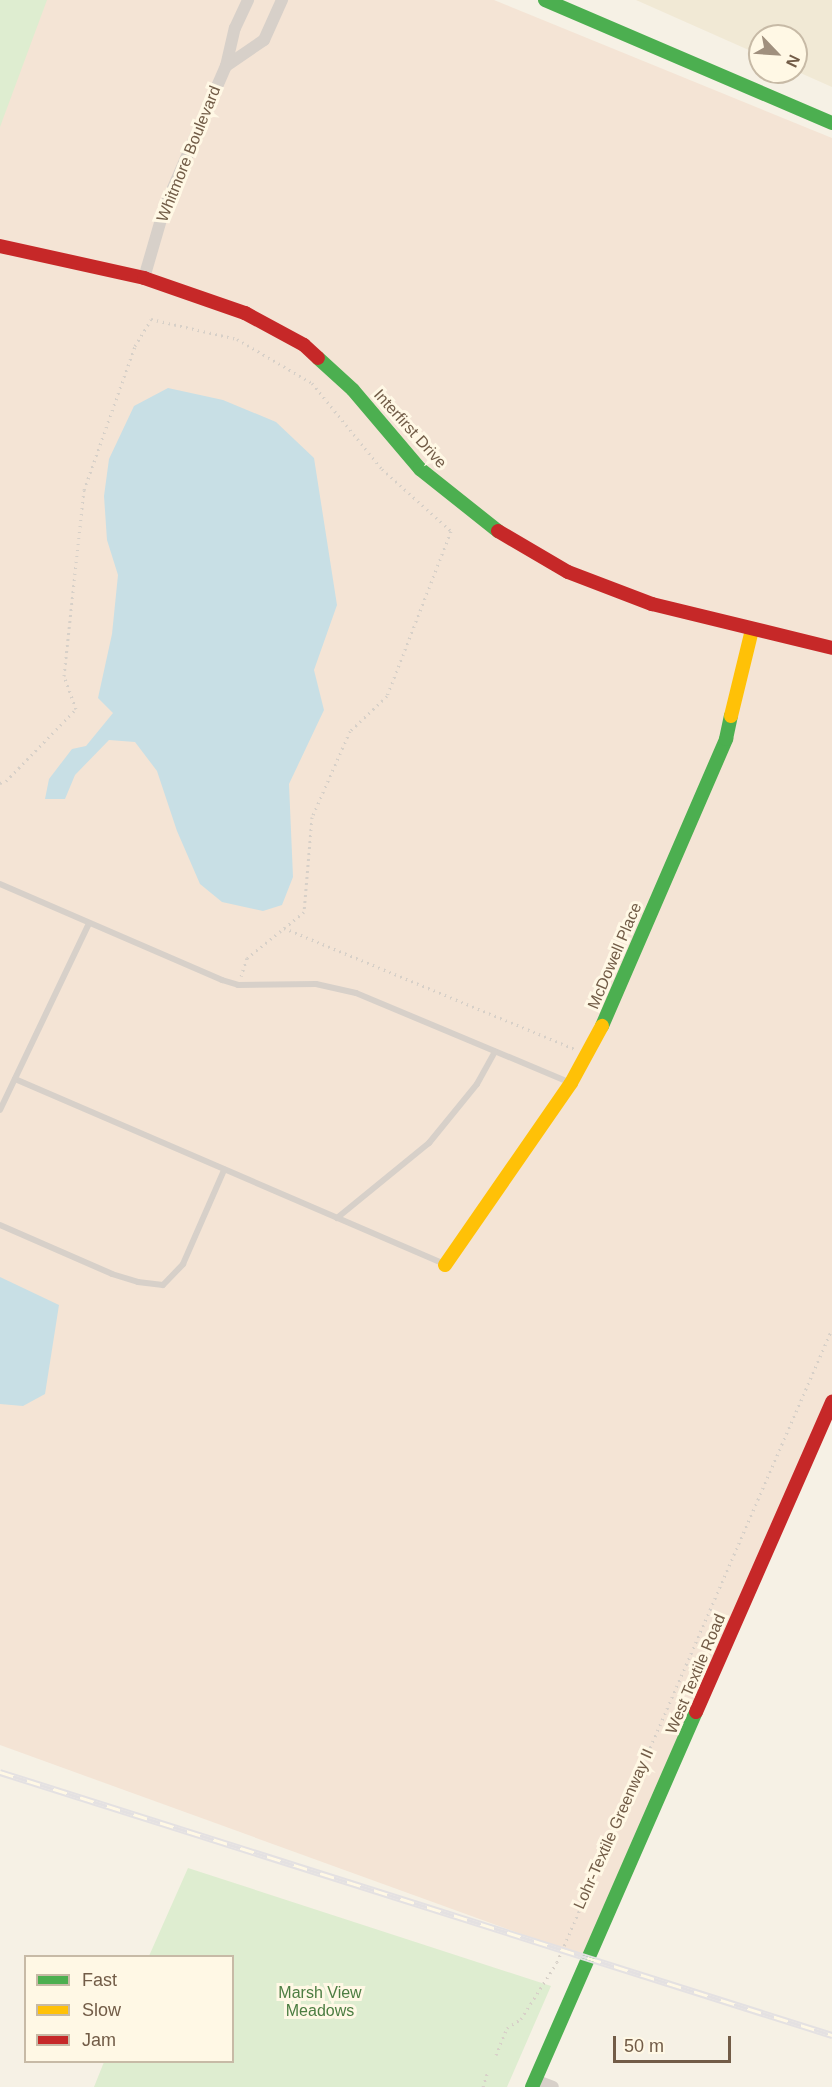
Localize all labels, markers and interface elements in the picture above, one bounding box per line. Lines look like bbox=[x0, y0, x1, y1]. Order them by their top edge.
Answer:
north arrow bbox=[748, 24, 808, 84]
text: N bbox=[783, 52, 803, 70]
street label: Whitmore Boulevard bbox=[153, 83, 225, 225]
street label: Interfirst Drive bbox=[370, 386, 450, 472]
street label: McDowell Place bbox=[584, 900, 646, 1012]
street label: West Textile Road bbox=[662, 1611, 730, 1737]
street label: Lohr-Textile Greenway II bbox=[570, 1746, 658, 1912]
legend bbox=[24, 1955, 234, 2063]
text: Fast bbox=[82, 1970, 117, 1990]
park label: Marsh View Meadows bbox=[278, 1983, 362, 2021]
text: Slow bbox=[82, 2000, 121, 2020]
scale bar bbox=[616, 2024, 734, 2062]
text: Jam bbox=[82, 2030, 116, 2050]
text: 50 m bbox=[624, 2036, 664, 2056]

